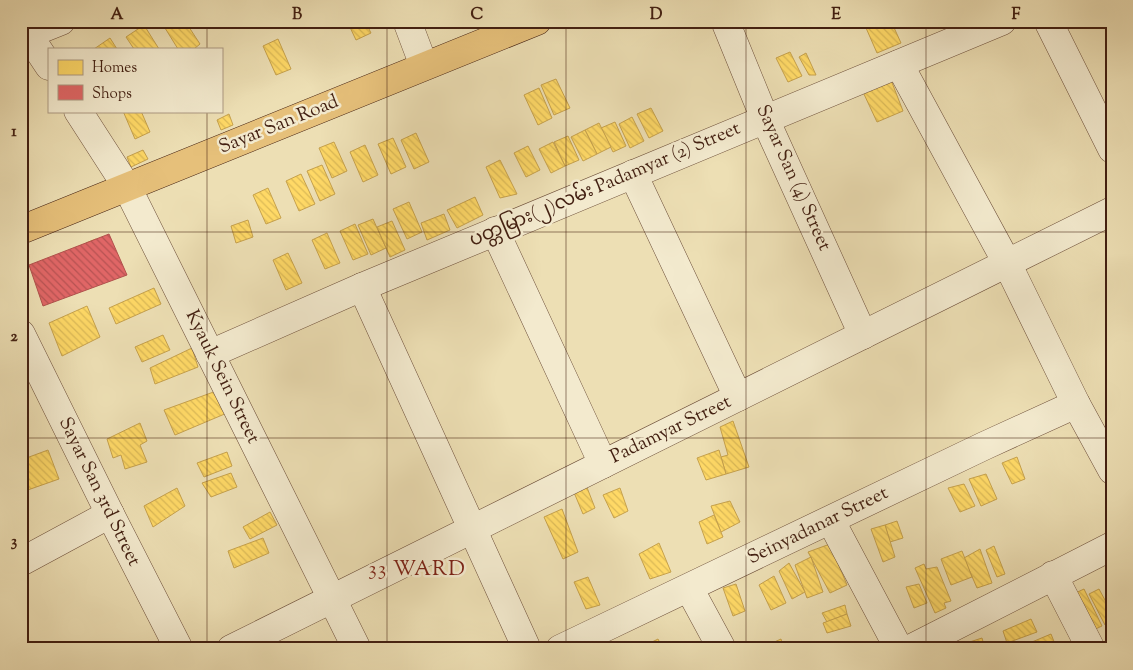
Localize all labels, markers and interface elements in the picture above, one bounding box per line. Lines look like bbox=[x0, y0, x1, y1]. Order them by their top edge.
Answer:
text: A bbox=[111, 4, 124, 27]
text: B bbox=[292, 4, 302, 27]
text: C bbox=[471, 4, 484, 27]
text: D bbox=[650, 4, 663, 27]
text: E bbox=[831, 4, 841, 27]
text: F bbox=[1012, 4, 1021, 27]
legend bbox=[48, 48, 222, 112]
text: Homes bbox=[92, 58, 137, 79]
text: Shops bbox=[92, 84, 132, 105]
street label: Sayar San Road bbox=[215, 89, 343, 161]
street label: Sayar San (4) Street bbox=[749, 101, 838, 256]
street label: ပတ္တမြား(၂)လမ်း Padamyar (2) Street bbox=[464, 113, 745, 254]
text: 1 bbox=[11, 121, 17, 144]
street label: Kyauk Sein Street bbox=[178, 305, 266, 449]
text: 2 bbox=[10, 326, 18, 349]
street label: Padamyar Street bbox=[606, 389, 737, 471]
street label: Sayar San 3rd Street bbox=[51, 413, 147, 572]
street label: Seinyadanar Street bbox=[743, 480, 893, 572]
text: 3 bbox=[11, 531, 18, 554]
district label: 33 WARD bbox=[368, 555, 466, 585]

